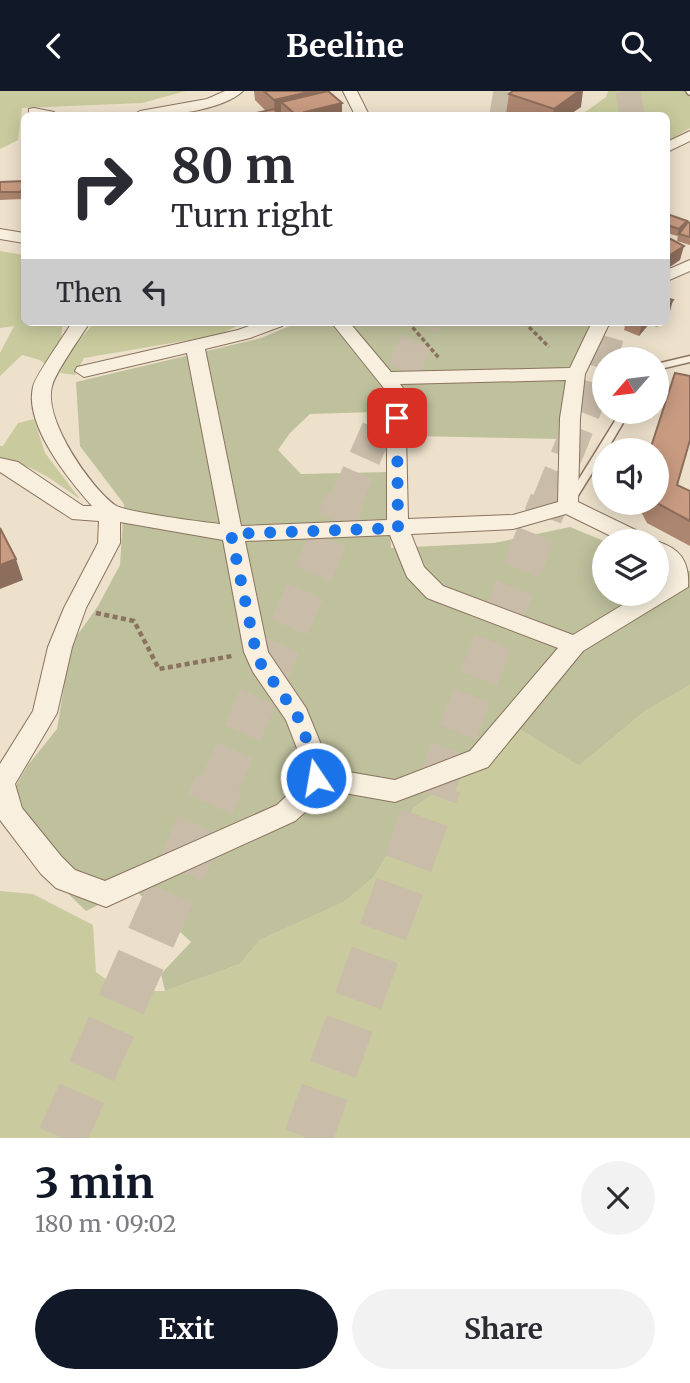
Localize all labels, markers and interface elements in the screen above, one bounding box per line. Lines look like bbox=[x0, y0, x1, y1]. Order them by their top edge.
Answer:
text: Beeline bbox=[286, 26, 404, 66]
icon: back bbox=[35, 27, 73, 65]
icon: search bbox=[617, 27, 655, 65]
text: 80 m bbox=[171, 135, 294, 196]
icon: right bbox=[56, 140, 147, 231]
text: Turn right bbox=[171, 196, 333, 236]
icon: left bbox=[136, 273, 174, 311]
text: Then bbox=[56, 276, 122, 309]
north arrow bbox=[592, 347, 668, 423]
map controls bbox=[592, 347, 669, 606]
pin bbox=[367, 388, 427, 448]
icon: arrive bbox=[378, 399, 416, 437]
button: sound bbox=[592, 438, 669, 515]
button: layers bbox=[592, 529, 669, 606]
position arrow bbox=[279, 741, 353, 815]
text: 3 min bbox=[35, 1157, 154, 1209]
button: close bbox=[581, 1161, 655, 1235]
text: 180 m · 09:02 bbox=[35, 1209, 176, 1238]
button: Exit bbox=[35, 1289, 338, 1369]
button: Share bbox=[352, 1289, 655, 1369]

